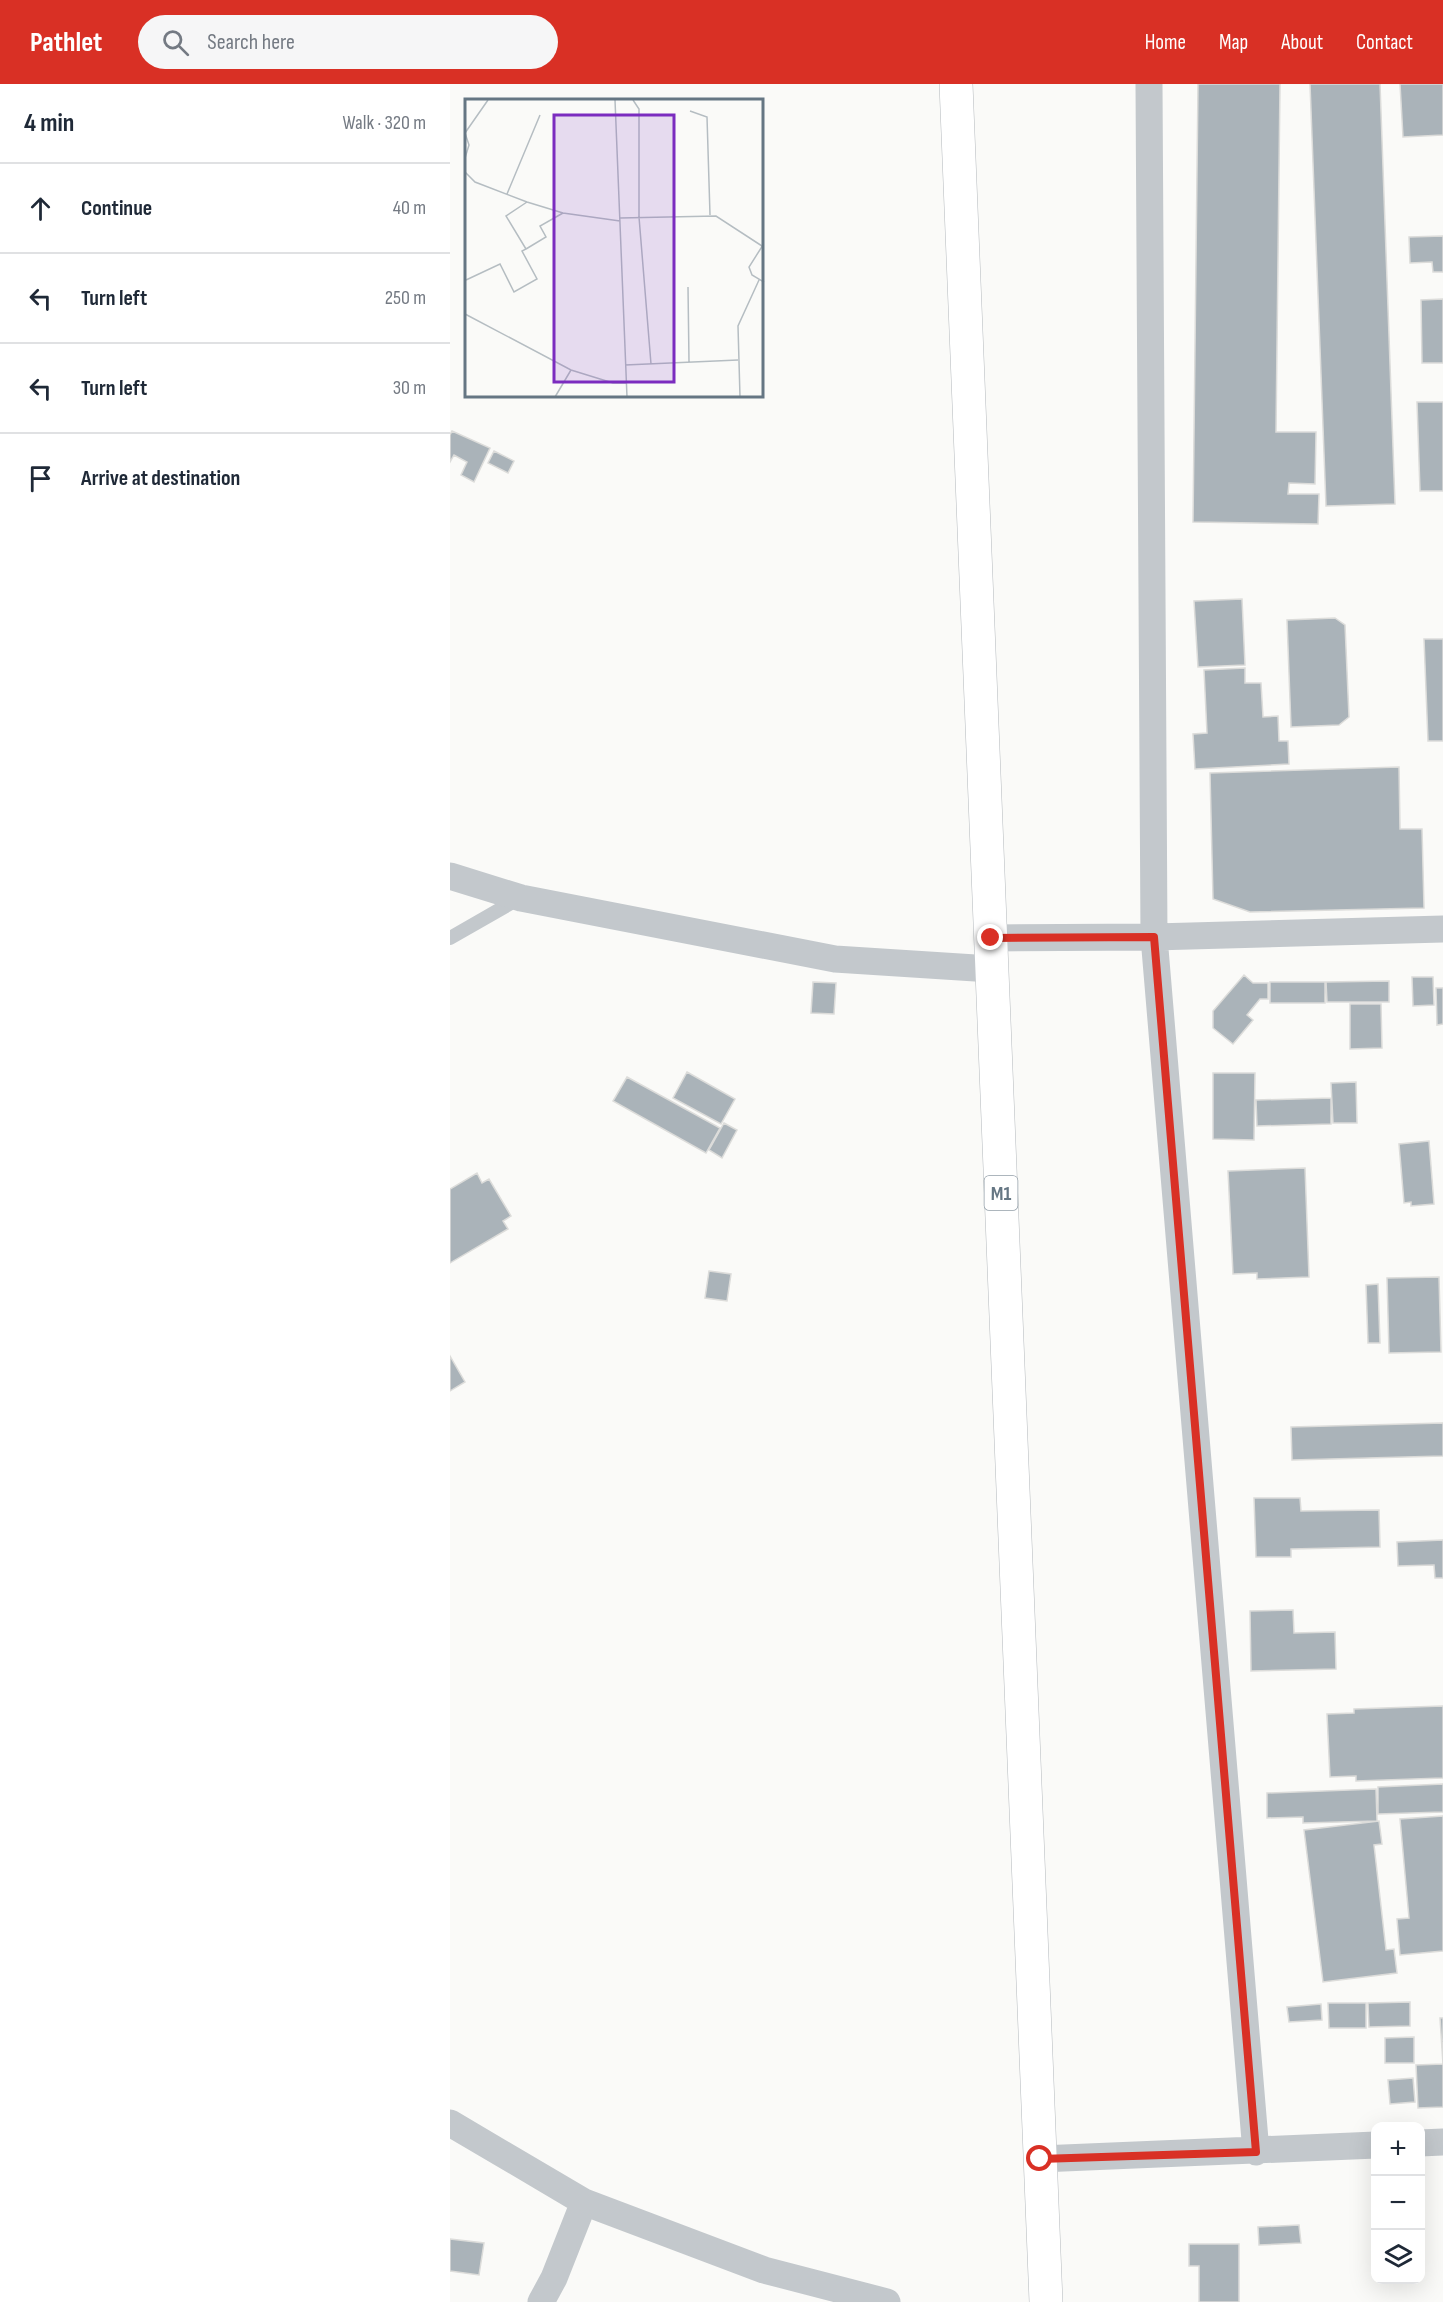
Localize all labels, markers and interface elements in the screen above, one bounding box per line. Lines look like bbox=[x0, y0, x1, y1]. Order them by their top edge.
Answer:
search box bbox=[138, 15, 558, 69]
text: Pathlet bbox=[30, 26, 102, 59]
icon: search bbox=[159, 26, 192, 59]
text: Search here bbox=[207, 29, 295, 56]
text: Home bbox=[1145, 30, 1186, 55]
text: Map bbox=[1219, 30, 1248, 55]
text: About bbox=[1281, 30, 1323, 55]
text: Contact bbox=[1356, 30, 1413, 55]
inset map bbox=[465, 99, 764, 398]
text: 4 min bbox=[24, 108, 74, 139]
text: Walk · 320 m bbox=[343, 111, 426, 135]
icon: ahead bbox=[24, 192, 57, 225]
text: Continue bbox=[81, 195, 152, 222]
text: 40 m bbox=[393, 196, 426, 220]
icon: left bbox=[24, 282, 57, 315]
text: Turn left bbox=[81, 285, 147, 312]
text: 250 m bbox=[385, 286, 426, 310]
icon: left bbox=[24, 372, 57, 405]
text: Turn left bbox=[81, 375, 147, 402]
text: 30 m bbox=[393, 376, 426, 400]
icon: arrive bbox=[24, 462, 57, 495]
text: Arrive at destination bbox=[81, 465, 240, 492]
route end bbox=[977, 924, 1003, 950]
road number: M1 bbox=[984, 1176, 1018, 1210]
map controls bbox=[1371, 2122, 1425, 2284]
button: + bbox=[1371, 2122, 1425, 2176]
route start bbox=[1026, 2145, 1052, 2171]
button: − bbox=[1371, 2176, 1425, 2230]
button: layers bbox=[1371, 2230, 1425, 2284]

